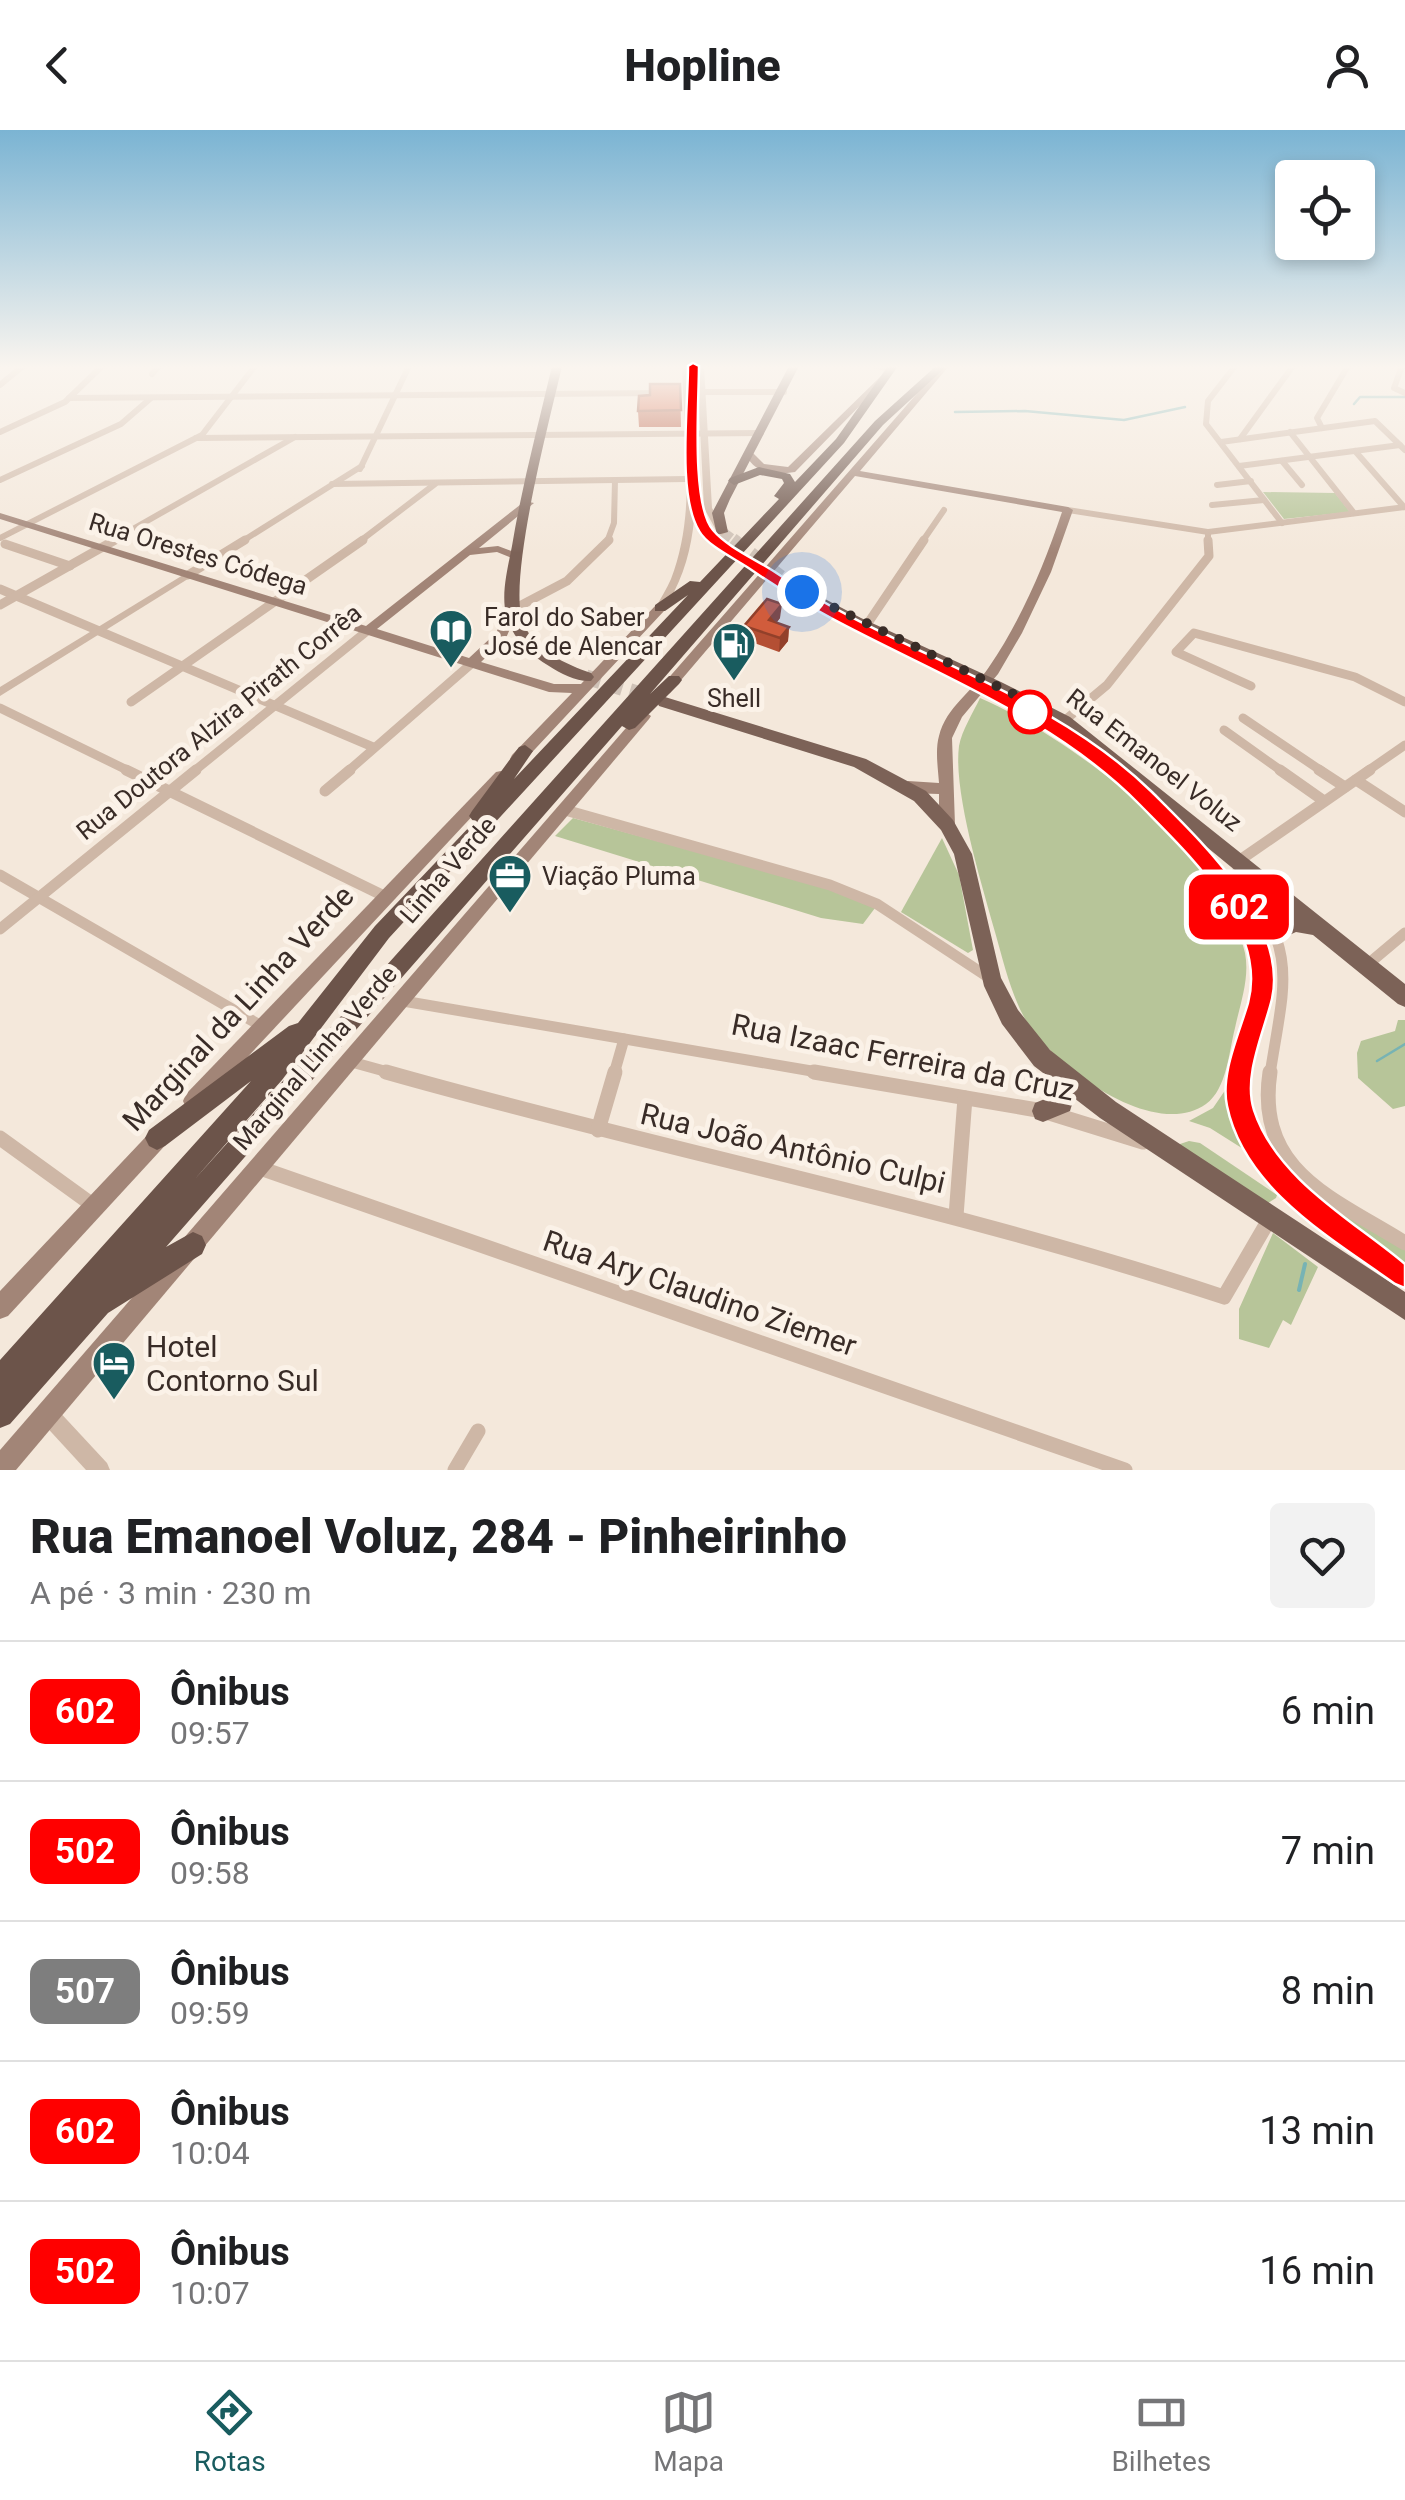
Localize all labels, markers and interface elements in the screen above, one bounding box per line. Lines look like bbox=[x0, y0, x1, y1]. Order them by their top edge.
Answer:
icon: back bbox=[30, 38, 85, 93]
icon: person bbox=[1320, 38, 1375, 93]
text: Hopline bbox=[624, 39, 781, 92]
map controls bbox=[1275, 160, 1375, 260]
button: locate bbox=[1275, 160, 1375, 260]
street label: Rua Orestes Códega bbox=[85, 507, 311, 601]
your location bbox=[777, 567, 827, 617]
street label: Rua Doutora Alzira Pirath Corrêa bbox=[71, 598, 367, 846]
place label: Farol do Saber José de Alencar bbox=[484, 603, 663, 661]
library icon: Farol do Saber José de Alencar bbox=[428, 608, 474, 669]
fuel station icon: Shell bbox=[711, 621, 757, 682]
street label: Rua Emanoel Voluz bbox=[1061, 683, 1247, 837]
place label: Shell bbox=[707, 684, 761, 713]
unlabelled marker bbox=[1009, 691, 1051, 733]
street label: Linha Verde bbox=[394, 811, 502, 929]
office icon: Viação Pluma bbox=[487, 853, 533, 914]
place label: Viação Pluma bbox=[542, 862, 696, 891]
line badge: 602 bbox=[1182, 874, 1296, 940]
street label: Marginal da Linha Verde bbox=[115, 878, 361, 1138]
text: 602 bbox=[1209, 887, 1269, 928]
street label: Marginal Linha Verde bbox=[227, 960, 403, 1156]
street label: Rua Izaac Ferreira da Cruz bbox=[729, 1007, 1077, 1107]
street label: Rua João Antônio Culpi bbox=[637, 1096, 949, 1200]
street label: Rua Ary Claudino Ziemer bbox=[539, 1223, 861, 1363]
place label: Hotel Contorno Sul bbox=[146, 1329, 319, 1398]
hotel icon: Hotel Contorno Sul bbox=[91, 1340, 137, 1401]
button: heart bbox=[1270, 1503, 1375, 1608]
text: Rua Emanoel Voluz, 284 - Pinheirinho bbox=[30, 1508, 847, 1565]
text: A pé · 3 min · 230 m bbox=[30, 1574, 312, 1612]
text: Ônibus bbox=[170, 1670, 290, 1714]
text: 6 min bbox=[1281, 1689, 1375, 1733]
text: 602 bbox=[55, 1691, 115, 1732]
text: 09:57 bbox=[170, 1714, 250, 1752]
text: Ônibus bbox=[170, 1810, 290, 1854]
text: 7 min bbox=[1281, 1829, 1375, 1873]
text: 502 bbox=[55, 1831, 115, 1872]
text: 09:58 bbox=[170, 1854, 250, 1892]
text: Ônibus bbox=[170, 1950, 290, 1994]
text: 8 min bbox=[1281, 1969, 1375, 2013]
text: 507 bbox=[55, 1971, 115, 2012]
text: 09:59 bbox=[170, 1994, 250, 2032]
text: Ônibus bbox=[170, 2090, 290, 2134]
text: 13 min bbox=[1259, 2109, 1375, 2153]
text: 602 bbox=[55, 2111, 115, 2152]
text: 10:04 bbox=[170, 2134, 250, 2172]
text: Ônibus bbox=[170, 2230, 290, 2274]
text: 16 min bbox=[1259, 2249, 1375, 2293]
text: 502 bbox=[55, 2251, 115, 2292]
text: 10:07 bbox=[170, 2274, 250, 2312]
tab: Rotas bbox=[194, 2385, 266, 2478]
tab: Mapa bbox=[653, 2385, 724, 2478]
tab: Bilhetes bbox=[1111, 2385, 1211, 2478]

